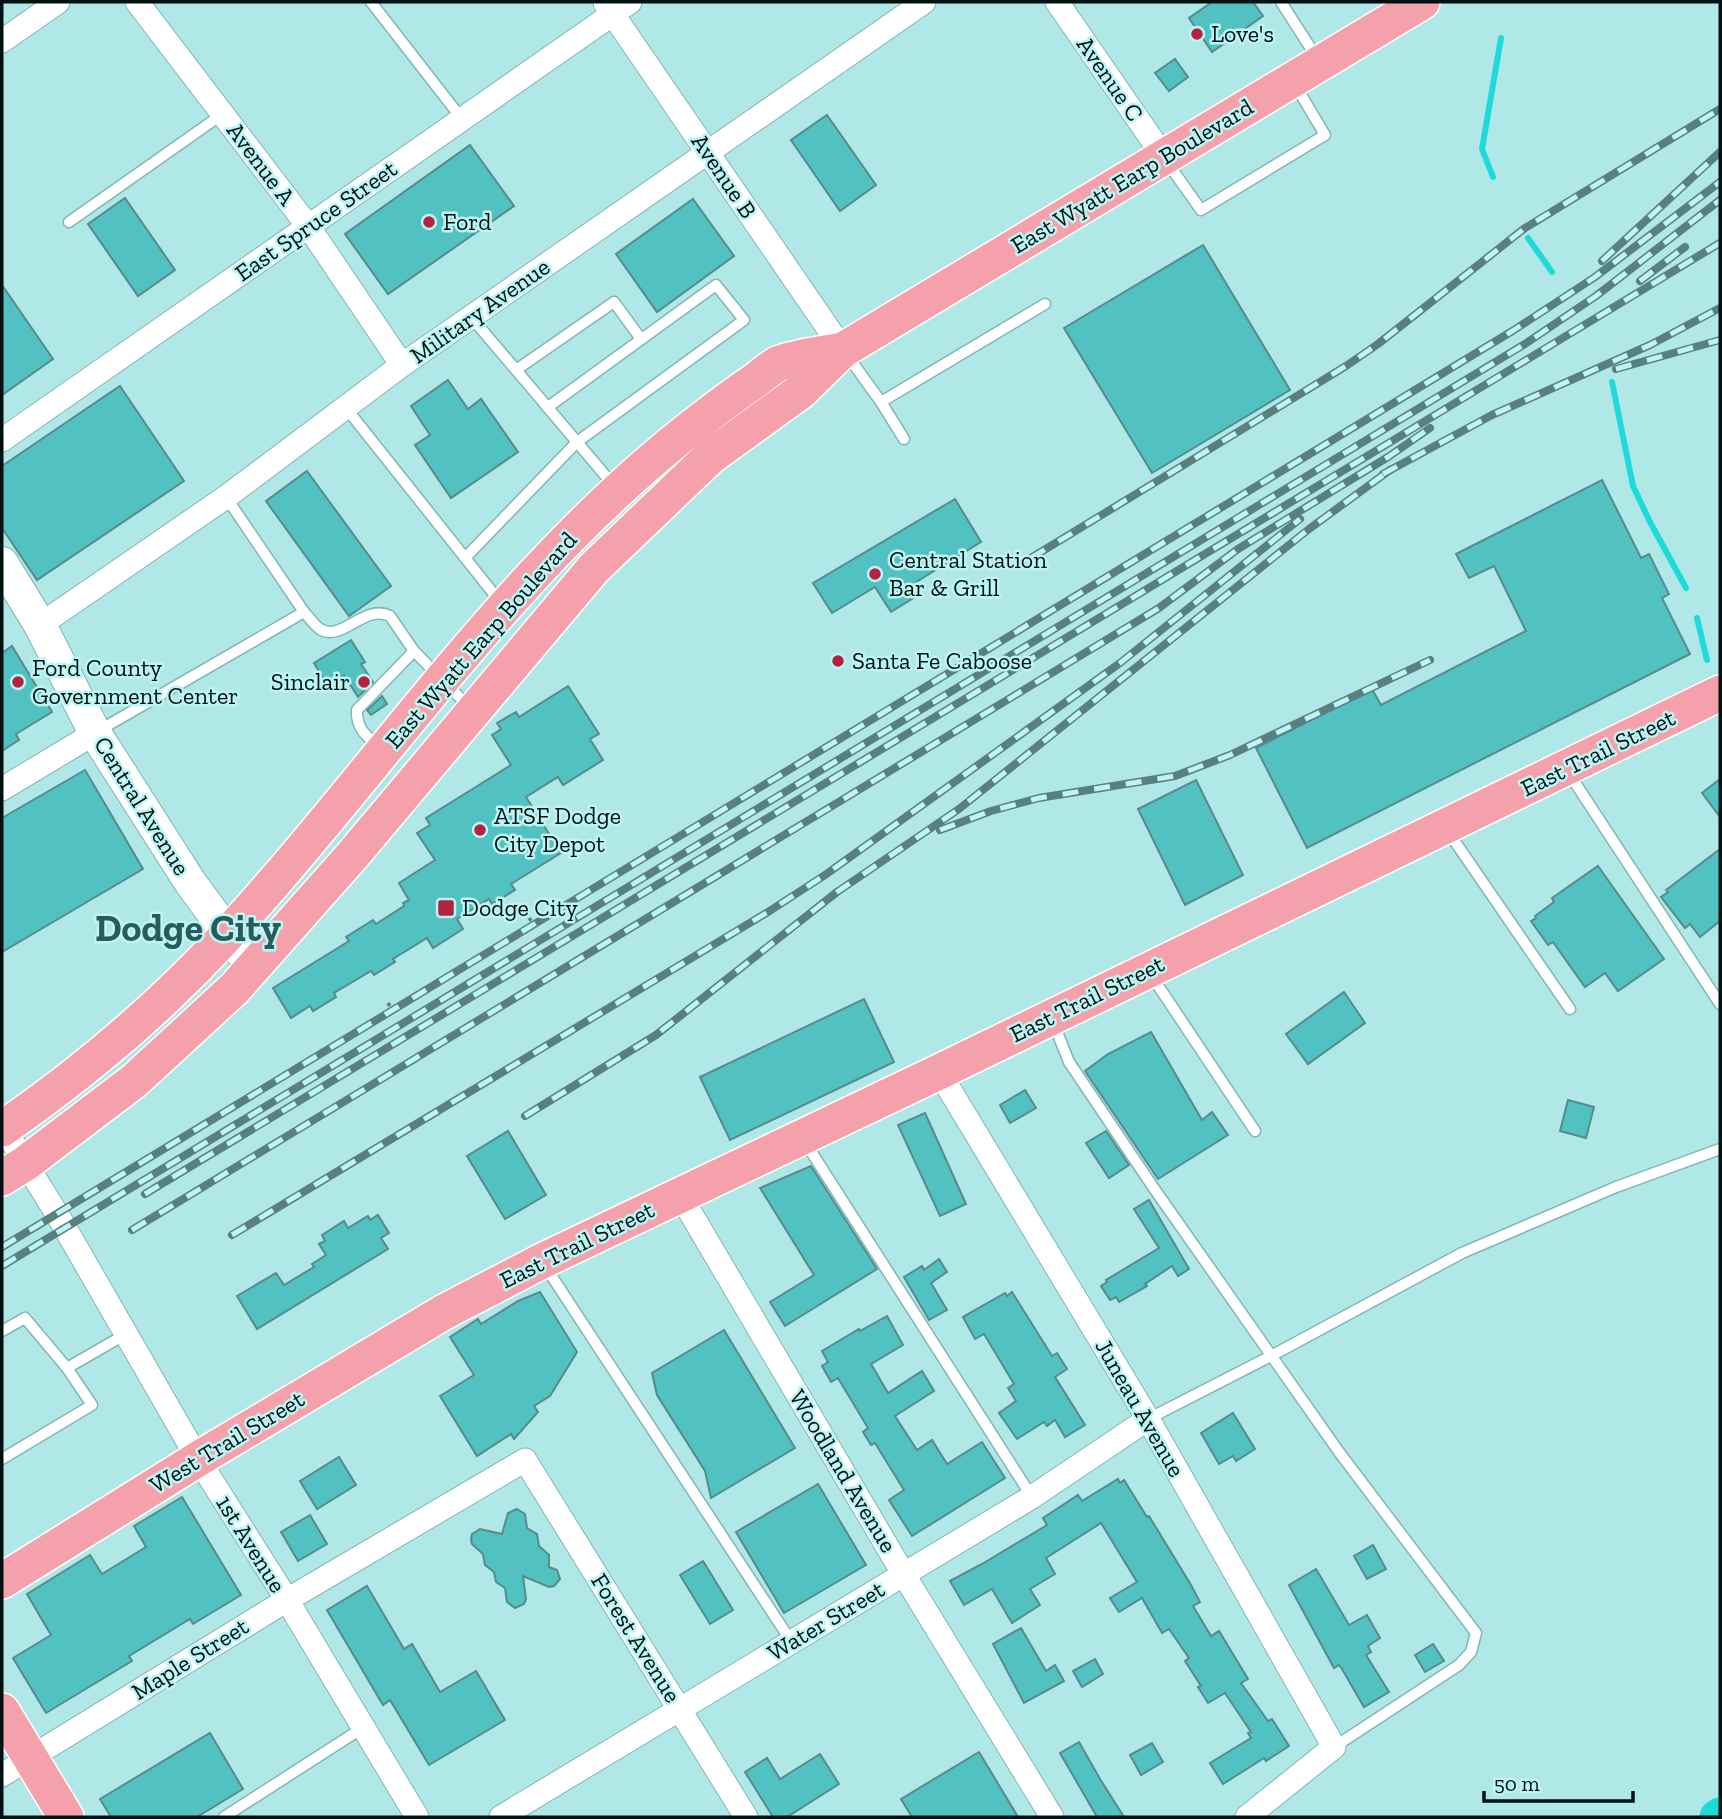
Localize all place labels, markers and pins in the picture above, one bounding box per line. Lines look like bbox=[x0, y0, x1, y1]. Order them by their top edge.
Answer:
place label: Love's bbox=[1211, 19, 1274, 48]
marker: Love's bbox=[1189, 26, 1205, 42]
place label: Ford bbox=[443, 207, 491, 236]
marker: Ford bbox=[421, 214, 437, 230]
place label: Central Station Bar & Grill bbox=[889, 545, 1047, 602]
marker: Central Station Bar & Grill bbox=[867, 566, 883, 582]
place label: Santa Fe Caboose bbox=[852, 646, 1032, 675]
place label: Ford County Government Center bbox=[32, 653, 238, 710]
marker: Santa Fe Caboose bbox=[830, 653, 846, 669]
place label: Sinclair bbox=[271, 667, 350, 696]
marker: Ford County Government Center bbox=[10, 674, 26, 690]
marker: Sinclair bbox=[356, 674, 372, 690]
place label: ATSF Dodge City Depot bbox=[494, 801, 621, 858]
marker: ATSF Dodge City Depot bbox=[472, 822, 488, 838]
place label: Dodge City bbox=[462, 893, 578, 922]
marker: Dodge City bbox=[436, 898, 456, 918]

